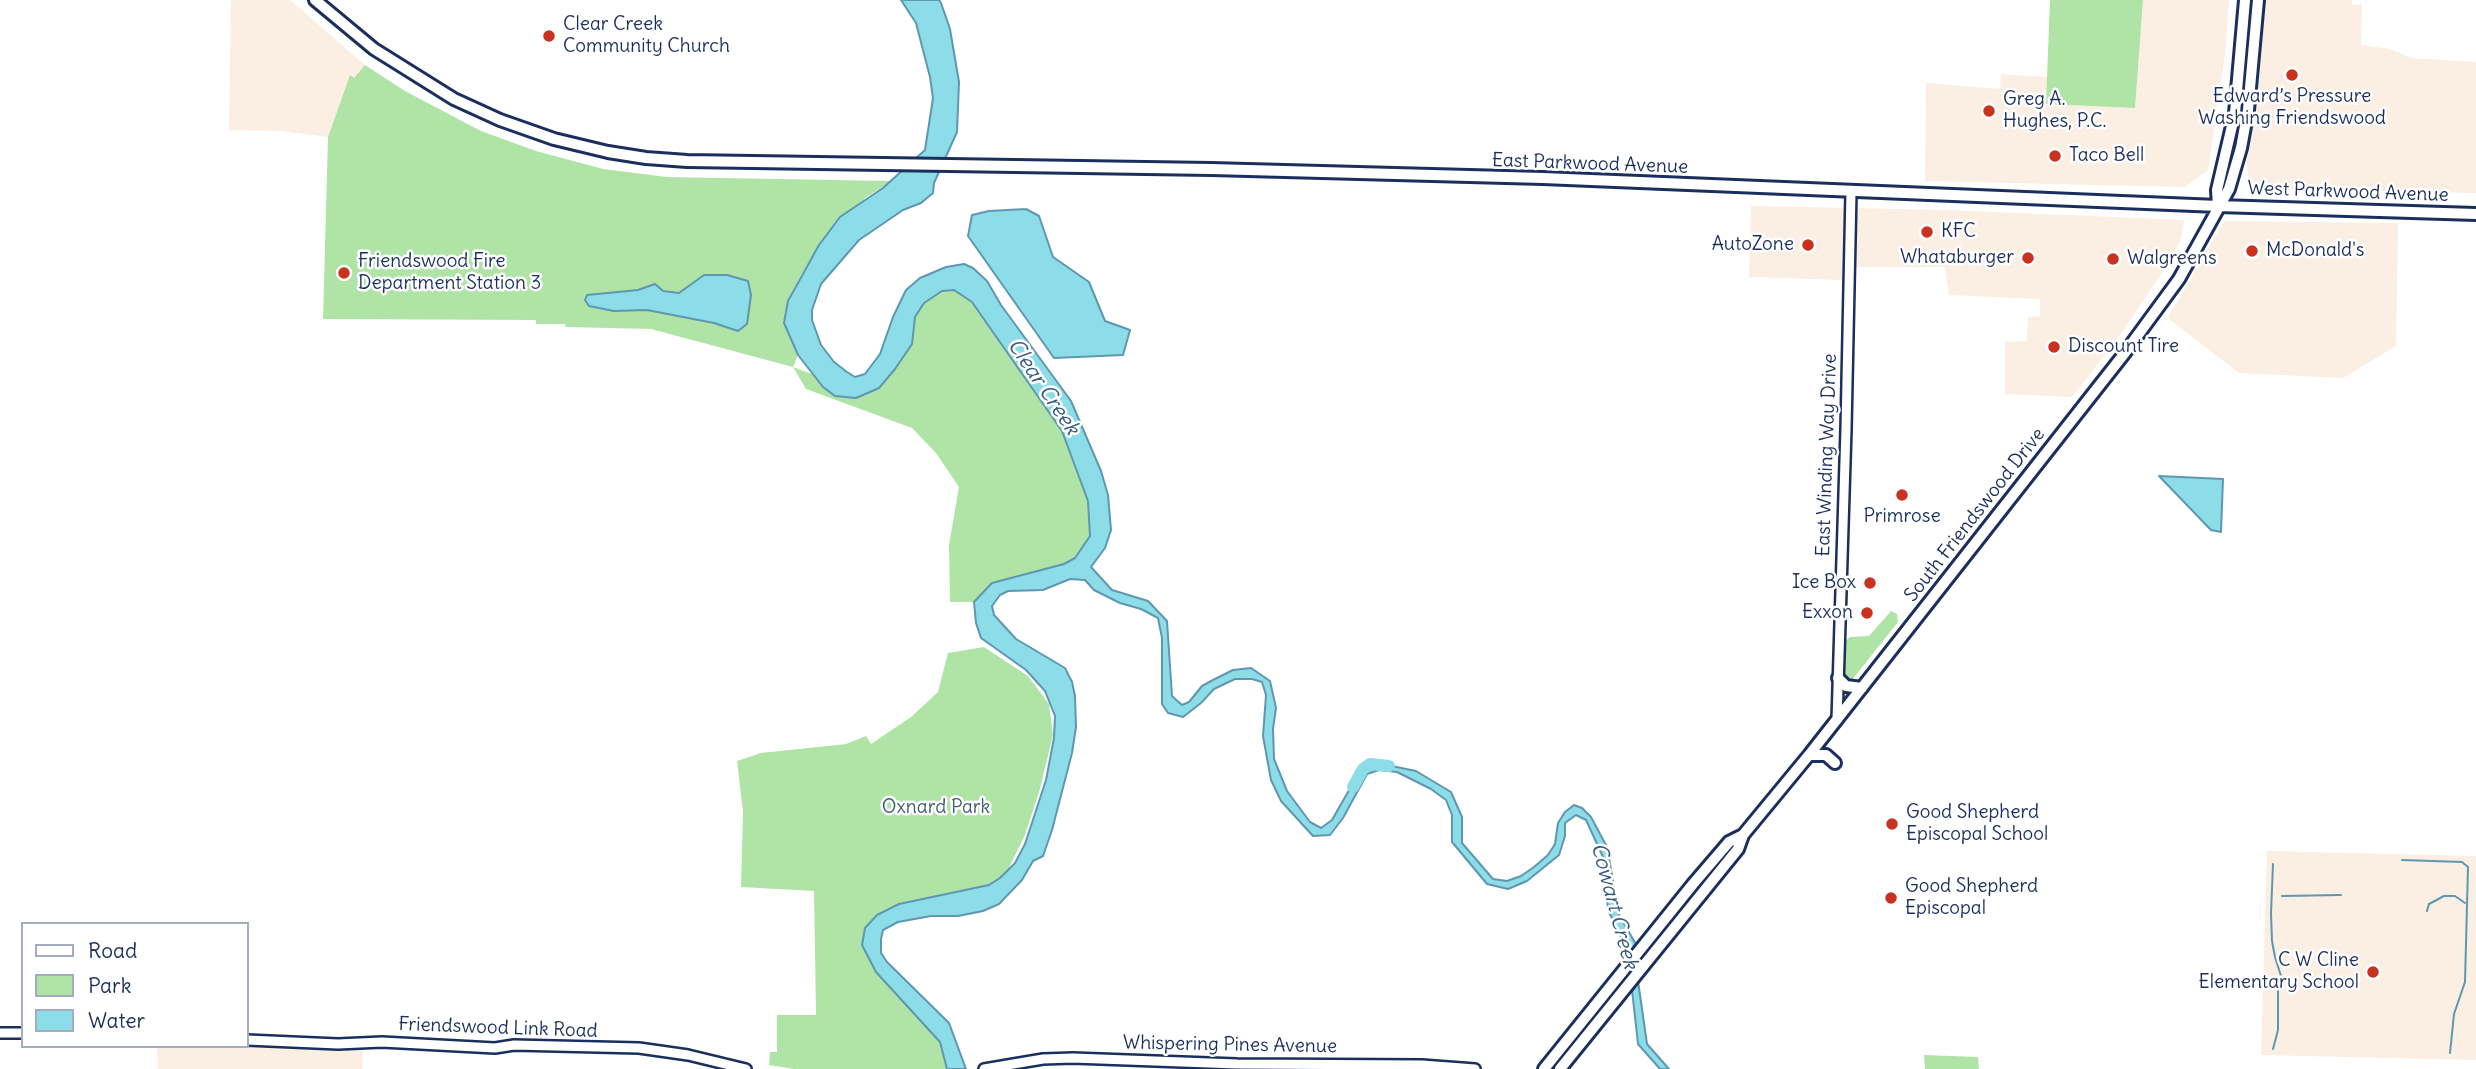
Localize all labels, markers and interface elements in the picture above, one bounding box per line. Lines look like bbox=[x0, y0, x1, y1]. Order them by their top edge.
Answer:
place label: Clear Creek Community Church bbox=[563, 14, 730, 58]
marker: Clear Creek Community Church bbox=[541, 28, 557, 44]
marker: Edward’s Pressure Washing Friendswood bbox=[2284, 67, 2300, 83]
place label: Edward’s Pressure Washing Friendswood bbox=[2198, 86, 2386, 130]
place label: Greg A. Hughes, P.C. bbox=[2003, 89, 2106, 133]
marker: Greg A. Hughes, P.C. bbox=[1981, 103, 1997, 119]
place label: Taco Bell bbox=[2069, 145, 2144, 167]
marker: Taco Bell bbox=[2047, 148, 2063, 164]
street label: East Parkwood Avenue bbox=[1492, 149, 1688, 179]
street label: West Parkwood Avenue bbox=[2247, 177, 2449, 207]
place label: KFC bbox=[1941, 221, 1976, 243]
marker: KFC bbox=[1919, 224, 1935, 240]
place label: AutoZone bbox=[1712, 234, 1794, 256]
marker: AutoZone bbox=[1800, 237, 1816, 253]
place label: McDonald's bbox=[2266, 240, 2364, 262]
marker: McDonald's bbox=[2244, 243, 2260, 259]
place label: Whataburger bbox=[1900, 247, 2014, 269]
place label: Walgreens bbox=[2127, 248, 2217, 270]
marker: Whataburger bbox=[2020, 250, 2036, 266]
place label: Friendswood Fire Department Station 3 bbox=[358, 251, 541, 295]
marker: Walgreens bbox=[2105, 251, 2121, 267]
marker: Friendswood Fire Department Station 3 bbox=[336, 265, 352, 281]
water label: Clear Creek bbox=[1002, 334, 1084, 440]
place label: Discount Tire bbox=[2068, 336, 2179, 358]
marker: Discount Tire bbox=[2046, 339, 2062, 355]
street label: East Winding Way Drive bbox=[1812, 353, 1842, 557]
street label: South Friendswood Drive bbox=[1900, 424, 2050, 606]
marker: Primrose bbox=[1894, 487, 1910, 503]
place label: Primrose bbox=[1863, 506, 1941, 528]
place label: Ice Box bbox=[1792, 572, 1856, 594]
marker: Ice Box bbox=[1862, 575, 1878, 591]
place label: Exxon bbox=[1802, 602, 1853, 624]
marker: Exxon bbox=[1859, 605, 1875, 621]
park label: Oxnard Park bbox=[882, 797, 990, 819]
place label: Good Shepherd Episcopal School bbox=[1906, 802, 2048, 846]
marker: Good Shepherd Episcopal School bbox=[1884, 816, 1900, 832]
water label: Cowart Creek bbox=[1585, 840, 1643, 972]
place label: Good Shepherd Episcopal bbox=[1905, 876, 2038, 920]
marker: Good Shepherd Episcopal bbox=[1883, 890, 1899, 906]
legend bbox=[21, 922, 248, 1048]
text: Road bbox=[88, 937, 137, 964]
place label: C W Cline Elementary School bbox=[2198, 950, 2359, 994]
marker: C W Cline Elementary School bbox=[2365, 964, 2381, 980]
text: Park bbox=[88, 972, 131, 999]
text: Water bbox=[88, 1007, 145, 1034]
street label: Friendswood Link Road bbox=[398, 1013, 598, 1043]
street label: Whispering Pines Avenue bbox=[1123, 1032, 1337, 1058]

